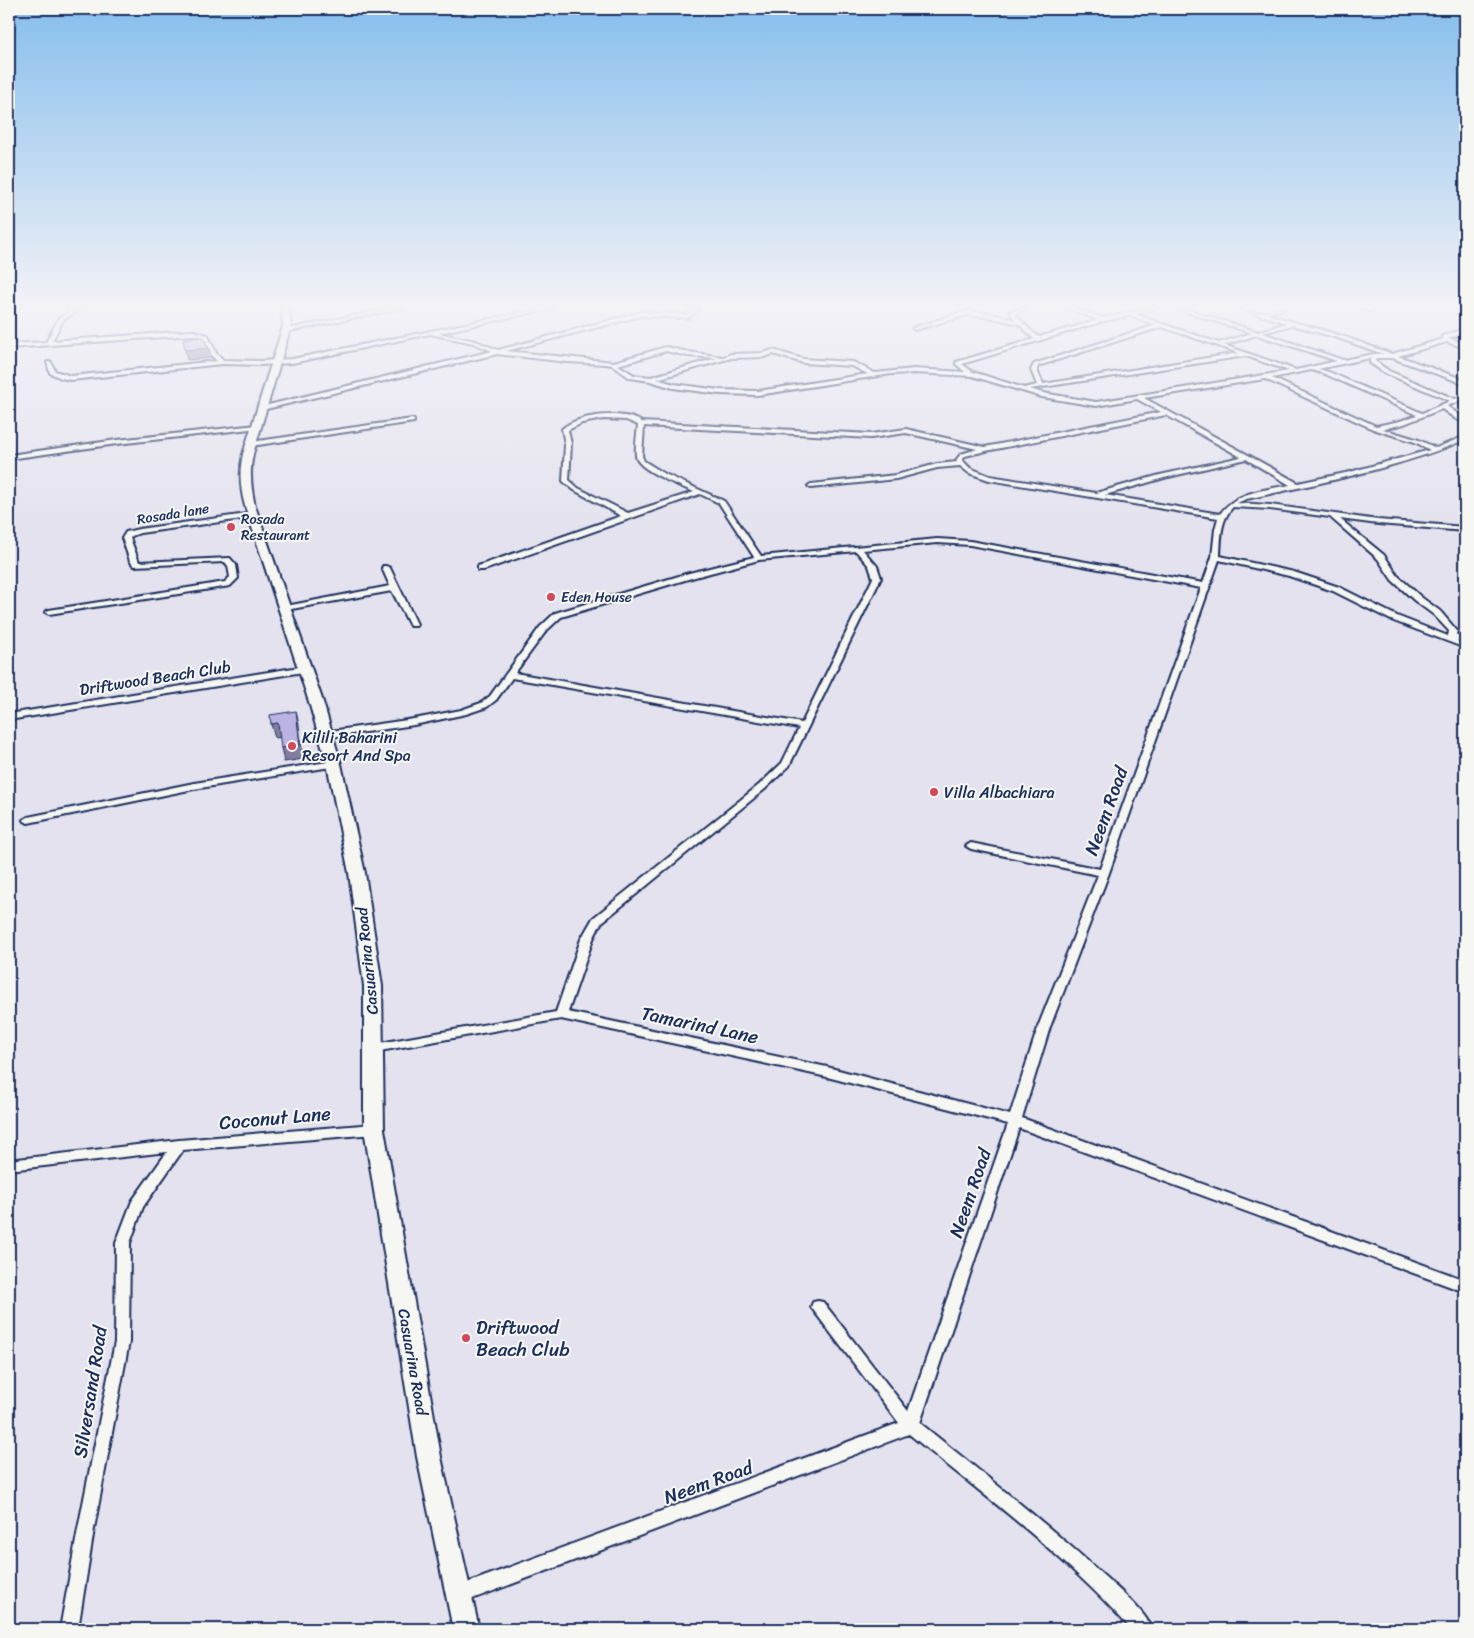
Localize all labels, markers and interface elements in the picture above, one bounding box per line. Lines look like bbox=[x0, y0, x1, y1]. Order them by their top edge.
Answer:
street label: Rosada lane bbox=[135, 496, 211, 532]
place label: Rosada Restaurant bbox=[241, 507, 310, 548]
marker: Rosada Restaurant bbox=[225, 521, 237, 533]
place label: Eden House bbox=[561, 585, 632, 610]
marker: Eden House bbox=[545, 591, 557, 603]
street label: Driftwood Beach Club bbox=[77, 652, 233, 704]
place label: Kilili Baharini Resort And Spa bbox=[302, 723, 411, 770]
marker: Kilili Baharini Resort And Spa bbox=[286, 740, 298, 752]
street label: Neem Road bbox=[1075, 761, 1138, 860]
place label: Villa Albachiara bbox=[944, 778, 1055, 807]
marker: Villa Albachiara bbox=[928, 786, 940, 798]
street label: Casuarina Road bbox=[347, 904, 387, 1016]
street label: Tamarind Lane bbox=[638, 996, 762, 1054]
street label: Coconut Lane bbox=[218, 1097, 332, 1139]
street label: Neem Road bbox=[939, 1143, 1001, 1242]
street label: Casuarina Road bbox=[389, 1306, 437, 1419]
place label: Driftwood Beach Club bbox=[476, 1311, 570, 1366]
street label: Silversand Road bbox=[63, 1322, 117, 1460]
marker: Driftwood Beach Club bbox=[460, 1332, 472, 1344]
street label: Neem Road bbox=[659, 1450, 758, 1513]

